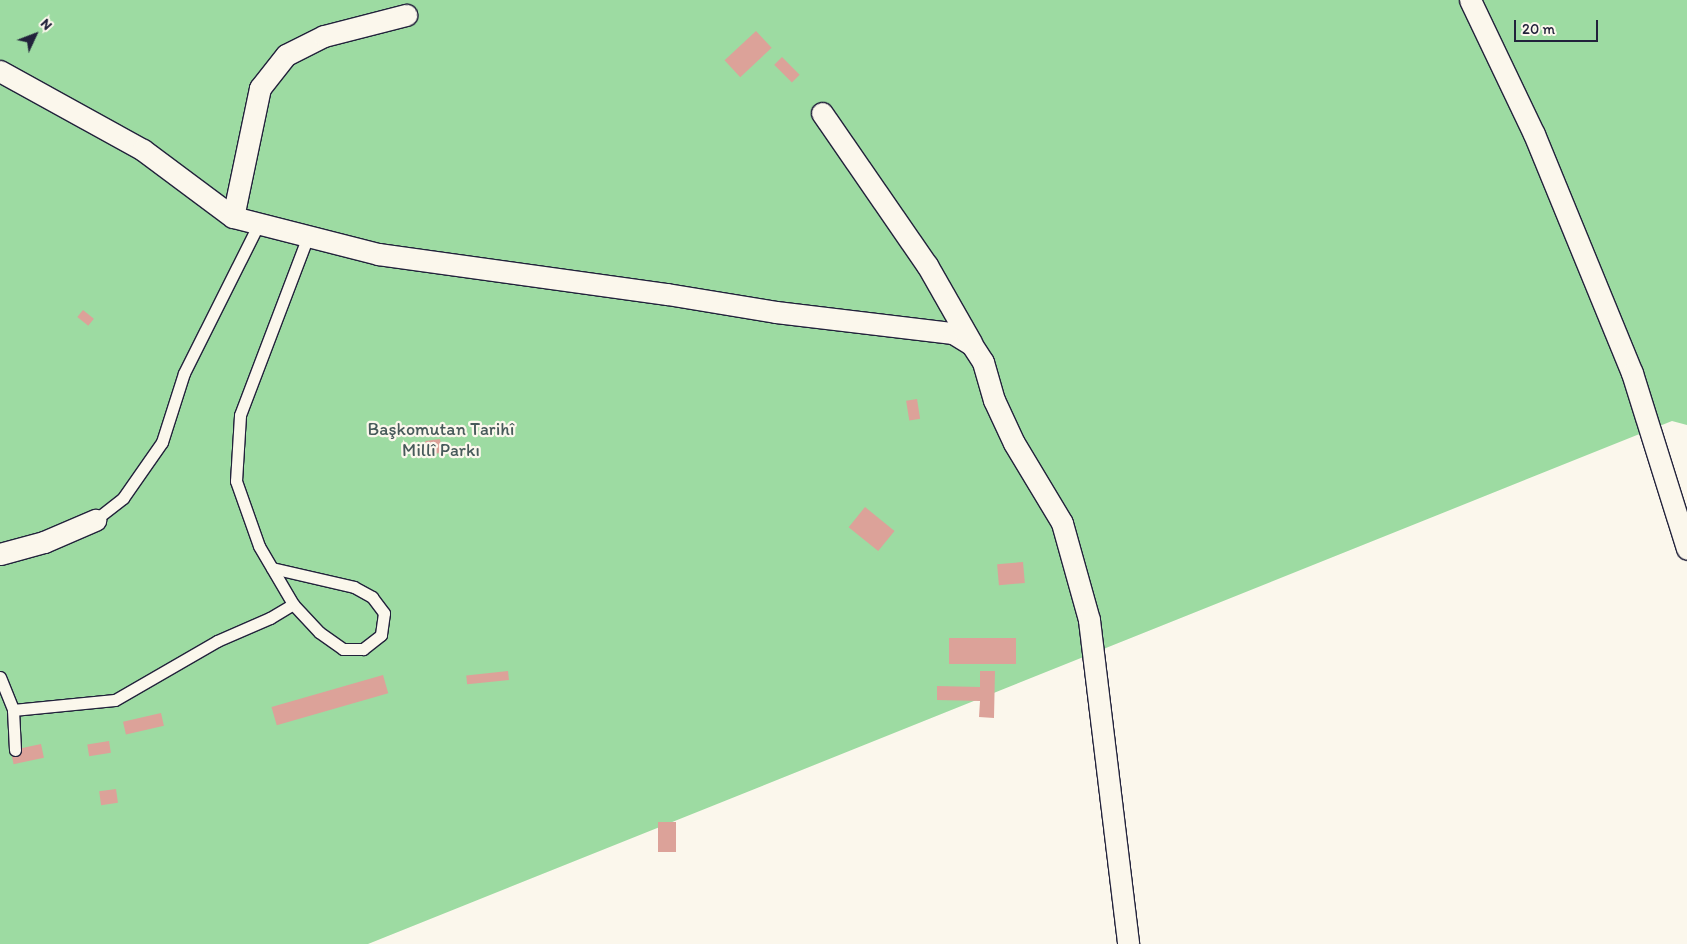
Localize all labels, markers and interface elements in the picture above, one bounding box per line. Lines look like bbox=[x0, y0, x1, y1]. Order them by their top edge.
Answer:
north arrow bbox=[10, 10, 60, 60]
scale bar bbox=[1517, 10, 1601, 42]
text: N bbox=[37, 15, 56, 34]
text: 20 m bbox=[1522, 20, 1555, 38]
park label: Başkomutan Tarihî Millî Parkı bbox=[368, 419, 514, 462]

